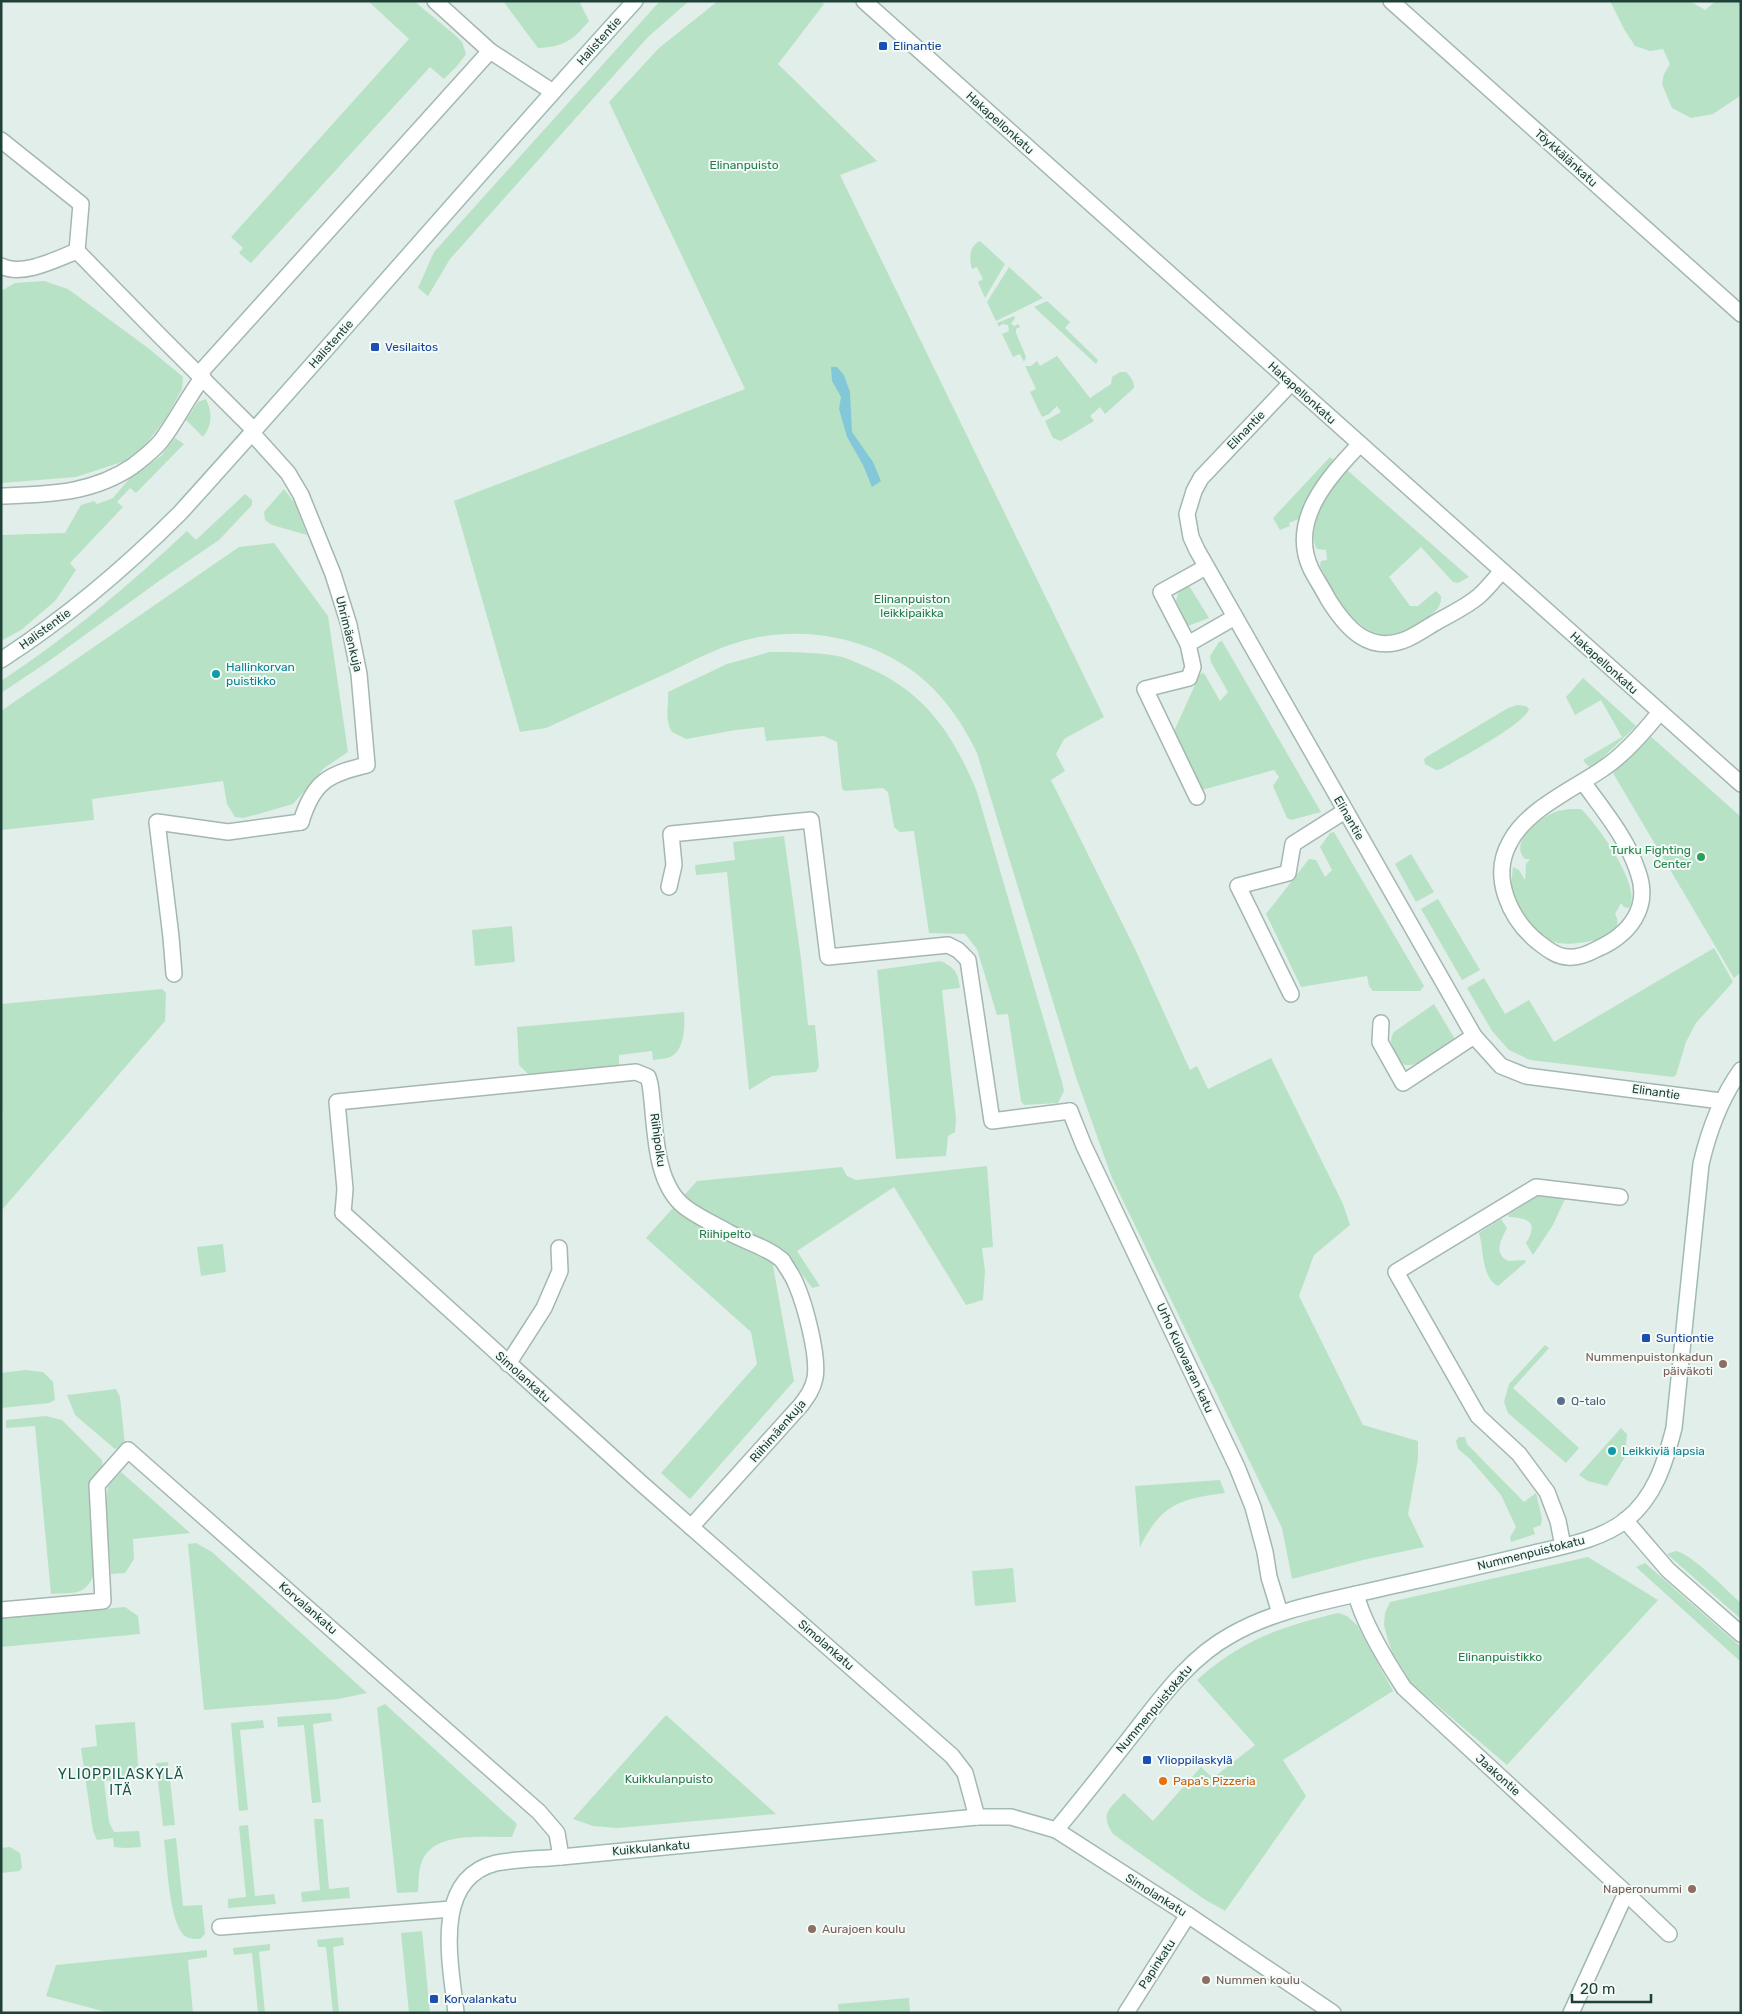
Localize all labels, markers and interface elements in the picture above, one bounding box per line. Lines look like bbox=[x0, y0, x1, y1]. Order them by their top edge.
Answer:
street label: Halistentie bbox=[574, 14, 624, 68]
place label: Elinantie bbox=[893, 39, 942, 53]
marker: Elinantie bbox=[877, 40, 889, 52]
street label: Hakapellonkatu bbox=[963, 89, 1037, 157]
street label: Töykkälänkatu bbox=[1532, 126, 1600, 190]
park label: Elinanpuisto bbox=[709, 158, 779, 172]
street label: Halistentie bbox=[306, 317, 356, 371]
place label: Vesilaitos bbox=[385, 340, 438, 354]
marker: Vesilaitos bbox=[369, 341, 381, 353]
street label: Hakapellonkatu bbox=[1265, 359, 1339, 427]
street label: Elinantie bbox=[1224, 407, 1268, 452]
park label: Elinanpuiston leikkipaikka bbox=[874, 592, 950, 620]
street label: Uhrimäenkuja bbox=[333, 595, 365, 673]
street label: Halistentie bbox=[17, 606, 74, 652]
street label: Hakapellonkatu bbox=[1567, 629, 1641, 697]
place label: Hallinkorvan puistikko bbox=[226, 660, 295, 688]
marker: Hallinkorvan puistikko bbox=[210, 668, 222, 680]
street label: Elinantie bbox=[1331, 793, 1367, 843]
place label: Turku Fighting Center bbox=[1611, 843, 1691, 871]
marker: Turku Fighting Center bbox=[1695, 851, 1707, 863]
street label: Elinantie bbox=[1631, 1082, 1681, 1102]
street label: Riihipolku bbox=[647, 1112, 669, 1168]
park label: Riihipelto bbox=[699, 1227, 751, 1241]
street label: Urho Kulovaaran katu bbox=[1153, 1301, 1217, 1415]
place label: Suntiontie bbox=[1656, 1331, 1714, 1345]
marker: Suntiontie bbox=[1640, 1332, 1652, 1344]
street label: Simolankatu bbox=[493, 1349, 553, 1405]
place label: Nummenpuistonkadun päiväkoti bbox=[1586, 1350, 1713, 1378]
marker: Nummenpuistonkadun päiväkoti bbox=[1717, 1358, 1729, 1370]
place label: Q-talo bbox=[1571, 1394, 1606, 1408]
marker: Q-talo bbox=[1555, 1395, 1567, 1407]
street label: Riihimäenkuja bbox=[747, 1397, 809, 1465]
place label: Leikkiviä lapsia bbox=[1622, 1444, 1705, 1458]
marker: Leikkiviä lapsia bbox=[1606, 1445, 1618, 1457]
street label: Nummenpuistokatu bbox=[1476, 1533, 1586, 1573]
street label: Korvalankatu bbox=[276, 1579, 340, 1637]
street label: Simolankatu bbox=[795, 1617, 857, 1673]
park label: Elinanpuistikko bbox=[1458, 1650, 1542, 1664]
street label: Nummenpuistokatu bbox=[1113, 1662, 1195, 1756]
street label: Jaakontie bbox=[1473, 1751, 1523, 1799]
place label: Ylioppilaskylä bbox=[1157, 1753, 1233, 1767]
marker: Ylioppilaskylä bbox=[1141, 1754, 1153, 1766]
district label: YLIOPPILASKYLÄ ITÄ bbox=[58, 1766, 184, 1799]
park label: Kuikkulanpuisto bbox=[625, 1772, 713, 1786]
place label: Papa's Pizzeria bbox=[1173, 1774, 1256, 1788]
marker: Papa's Pizzeria bbox=[1157, 1775, 1169, 1787]
street label: Kuikkulankatu bbox=[612, 1838, 690, 1858]
street label: Simolankatu bbox=[1123, 1871, 1189, 1919]
place label: Naperonummi bbox=[1603, 1882, 1682, 1896]
marker: Naperonummi bbox=[1686, 1883, 1698, 1895]
place label: Aurajoen koulu bbox=[822, 1922, 905, 1936]
marker: Aurajoen koulu bbox=[806, 1923, 818, 1935]
street label: Papinkatu bbox=[1136, 1937, 1178, 1991]
scale bar bbox=[1572, 1972, 1651, 2004]
place label: Nummen koulu bbox=[1216, 1973, 1300, 1987]
marker: Nummen koulu bbox=[1200, 1974, 1212, 1986]
text: 20 m bbox=[1580, 1980, 1615, 1998]
place label: Korvalankatu bbox=[444, 1992, 517, 2006]
marker: Korvalankatu bbox=[428, 1993, 440, 2005]

